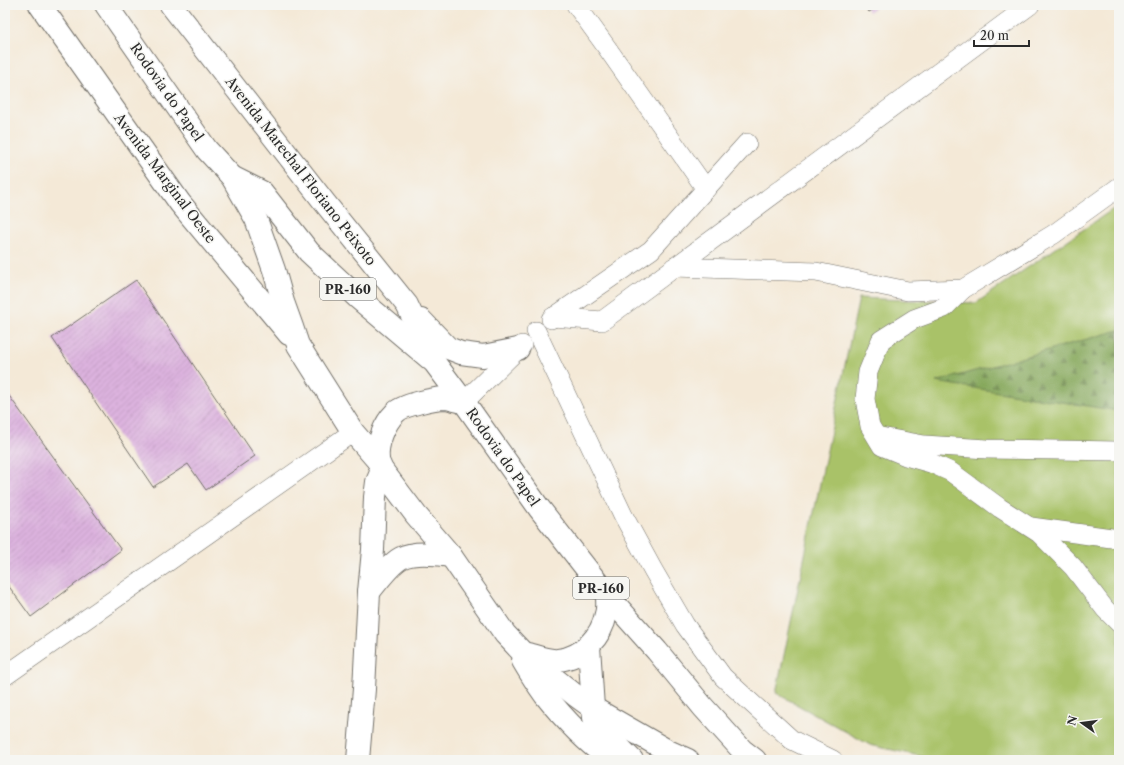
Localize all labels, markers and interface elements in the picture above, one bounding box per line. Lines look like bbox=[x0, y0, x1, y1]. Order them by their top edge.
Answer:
scale bar bbox=[974, 22, 1029, 48]
text: 20 m bbox=[980, 28, 1009, 43]
street label: Rodovia do Papel bbox=[126, 39, 208, 145]
street label: Avenida Marechal Floriano Peixoto bbox=[221, 72, 380, 269]
street label: Avenida Marginal Oeste bbox=[110, 109, 220, 247]
road number: PR-160 bbox=[320, 278, 376, 300]
street label: Rodovia do Papel bbox=[462, 404, 544, 510]
road number: PR-160 bbox=[573, 577, 629, 599]
north arrow bbox=[1062, 703, 1102, 743]
text: N bbox=[1064, 714, 1080, 727]

